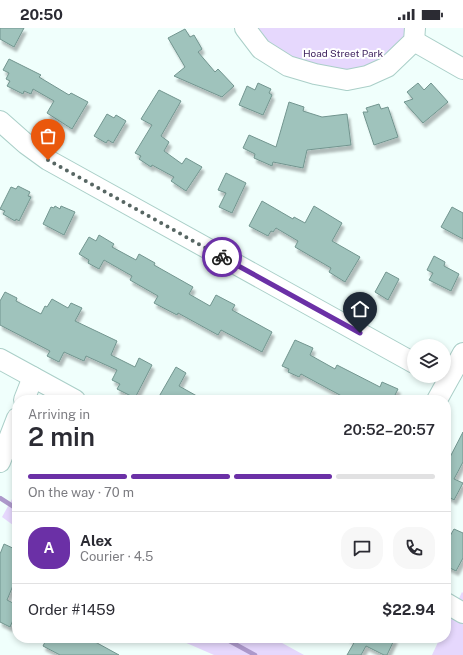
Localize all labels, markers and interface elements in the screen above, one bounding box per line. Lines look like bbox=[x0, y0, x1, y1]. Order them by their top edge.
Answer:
text: 20:50 bbox=[20, 6, 63, 23]
park label: Hoad Street Park bbox=[303, 47, 383, 59]
pin bbox=[31, 119, 65, 160]
icon: bag bbox=[37, 125, 59, 147]
courier bbox=[202, 237, 242, 277]
icon: bike bbox=[211, 246, 233, 268]
pin bbox=[343, 292, 377, 333]
icon: home bbox=[349, 298, 371, 320]
map controls bbox=[407, 339, 451, 383]
button: layers bbox=[407, 339, 451, 383]
text: Arriving in bbox=[28, 407, 90, 422]
text: 2 min bbox=[28, 421, 95, 452]
text: 20:52–20:57 bbox=[343, 421, 435, 438]
text: On the way · 70 m bbox=[28, 485, 134, 500]
button: chat bbox=[341, 527, 383, 569]
button: phone bbox=[393, 527, 435, 569]
text: Alex bbox=[80, 532, 112, 549]
text: A bbox=[44, 539, 54, 556]
text: Courier · 4.5 bbox=[80, 549, 153, 564]
text: Order #1459 bbox=[28, 601, 115, 618]
text: $22.94 bbox=[382, 601, 435, 618]

